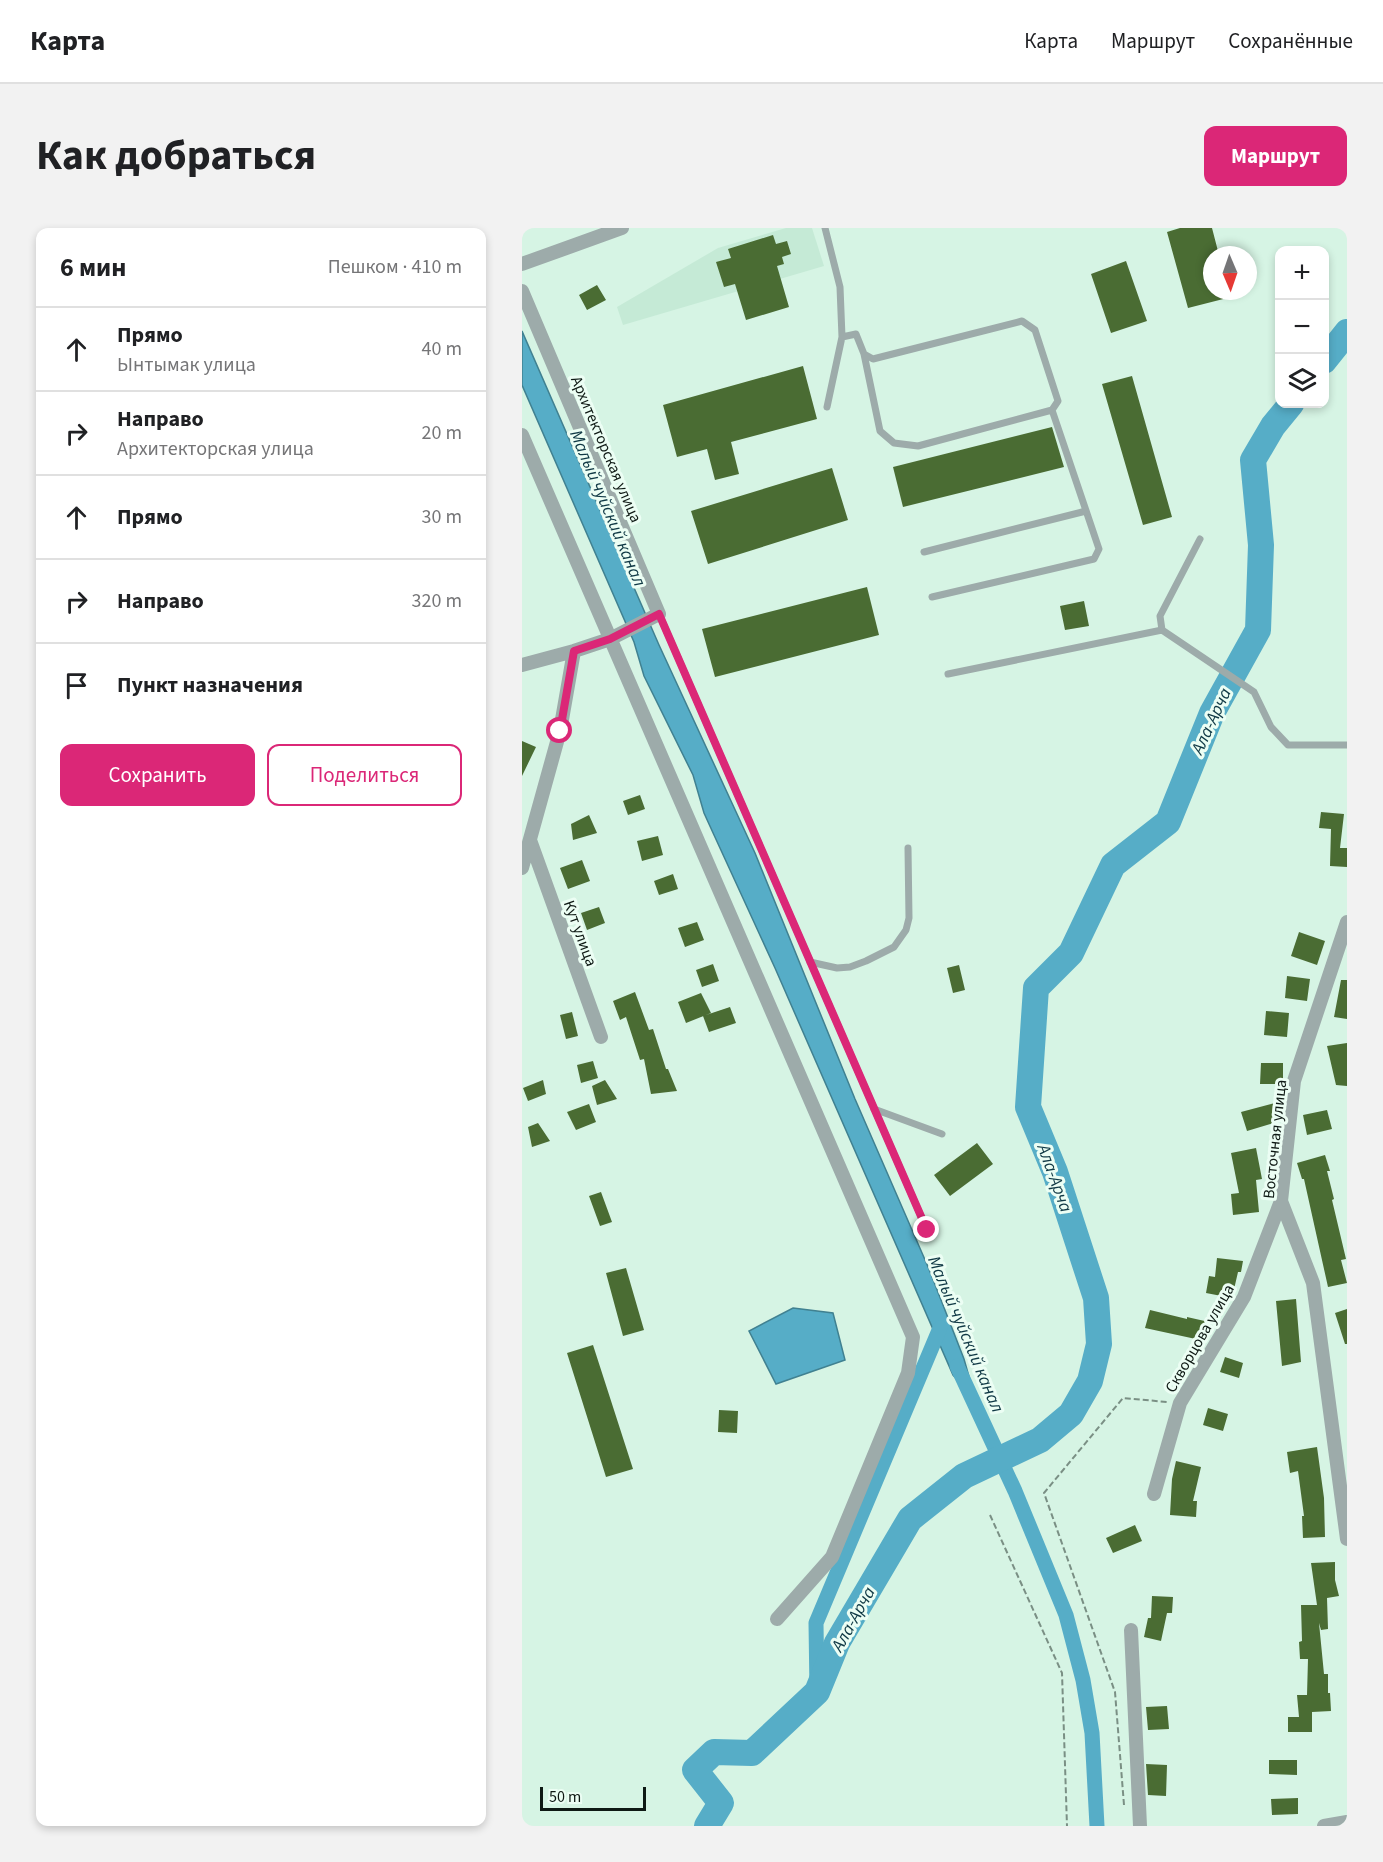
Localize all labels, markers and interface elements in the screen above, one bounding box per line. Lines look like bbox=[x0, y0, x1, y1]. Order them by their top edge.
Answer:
text: Карта bbox=[30, 21, 105, 61]
text: Карта bbox=[1024, 26, 1078, 56]
text: Маршрут bbox=[1111, 26, 1195, 56]
text: Сохранённые bbox=[1228, 26, 1353, 56]
text: Как добраться bbox=[36, 126, 316, 186]
button: Маршрут bbox=[1204, 126, 1347, 186]
north arrow bbox=[1203, 246, 1257, 300]
map controls bbox=[1275, 246, 1329, 408]
button: + bbox=[1275, 246, 1329, 300]
text: 6 мин bbox=[60, 249, 126, 286]
text: Пешком · 410 m bbox=[328, 253, 462, 281]
button: − bbox=[1275, 300, 1329, 354]
text: Прямо bbox=[117, 319, 183, 351]
icon: ahead bbox=[60, 333, 93, 366]
text: 40 m bbox=[422, 335, 462, 363]
text: Ынтымак улица bbox=[117, 351, 256, 379]
button: layers bbox=[1275, 354, 1329, 408]
street label: Архитекторская улица bbox=[565, 373, 647, 526]
text: Направо bbox=[117, 403, 204, 435]
icon: right bbox=[60, 417, 93, 450]
text: 20 m bbox=[422, 419, 462, 447]
water label: Малый чуйский канал bbox=[563, 426, 652, 590]
text: Архитекторская улица bbox=[117, 435, 314, 463]
icon: ahead bbox=[60, 501, 93, 534]
text: Прямо bbox=[117, 501, 183, 533]
text: 30 m bbox=[422, 503, 462, 531]
icon: right bbox=[60, 585, 93, 618]
text: Направо bbox=[117, 585, 204, 617]
text: 320 m bbox=[412, 587, 462, 615]
icon: arrive bbox=[60, 669, 93, 702]
text: Пункт назначения bbox=[117, 669, 303, 701]
water label: Ала-Арча bbox=[1185, 684, 1238, 759]
route start bbox=[546, 717, 572, 743]
button: Сохранить bbox=[60, 744, 255, 806]
button: Поделиться bbox=[267, 744, 462, 806]
street label: Кут улица bbox=[558, 897, 602, 970]
street label: Восточная улица bbox=[1258, 1078, 1292, 1200]
water label: Ала-Арча bbox=[1030, 1140, 1078, 1216]
route end bbox=[913, 1216, 939, 1242]
water label: Малый чуйский канал bbox=[921, 1252, 1010, 1416]
street label: Скворцова улица bbox=[1160, 1280, 1240, 1397]
water label: Ала-Арча bbox=[825, 1582, 882, 1657]
scale bar bbox=[540, 1784, 646, 1812]
text: 50 m bbox=[549, 1786, 581, 1808]

